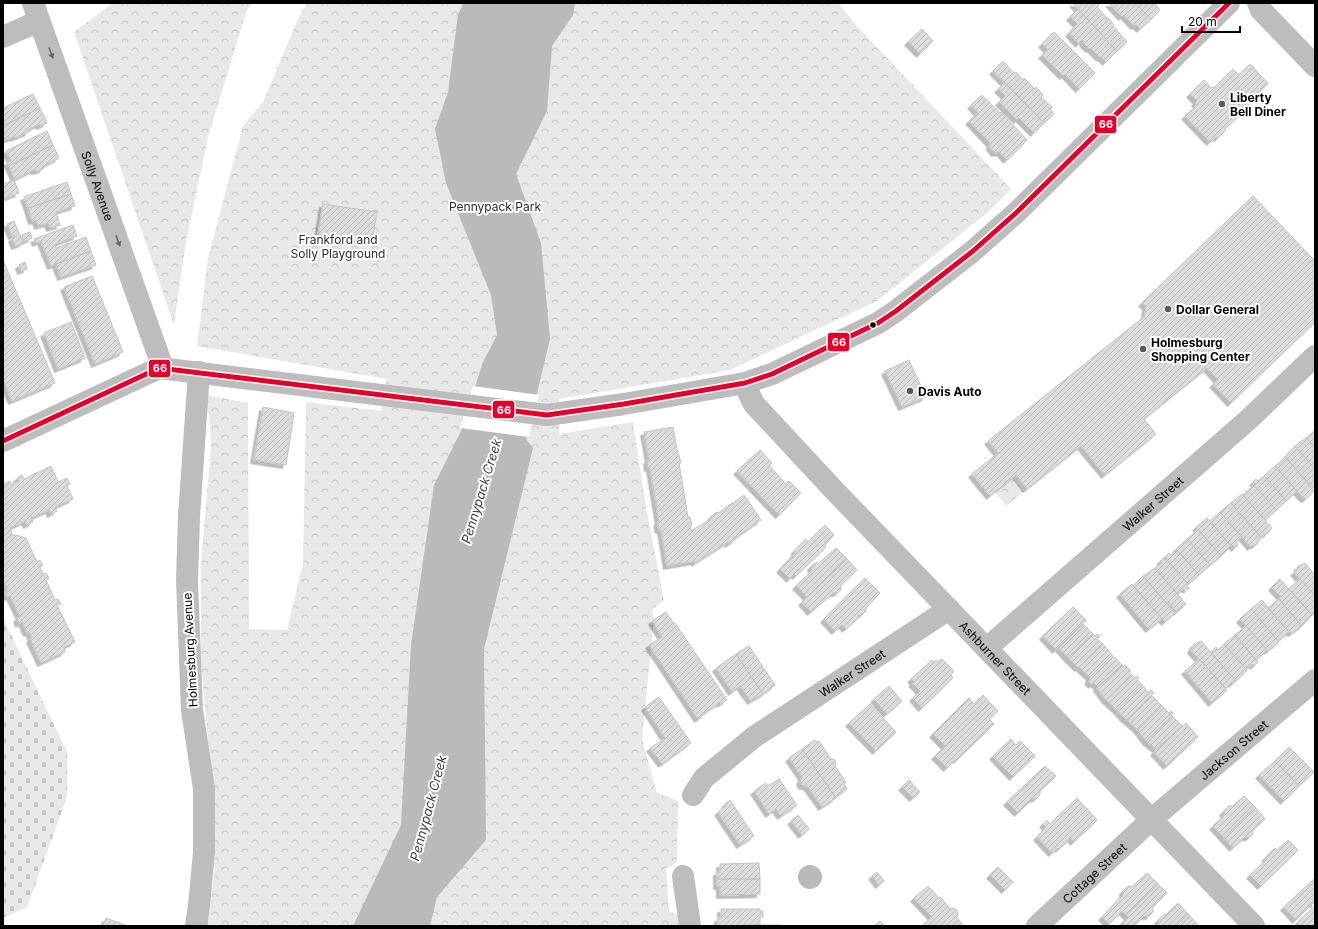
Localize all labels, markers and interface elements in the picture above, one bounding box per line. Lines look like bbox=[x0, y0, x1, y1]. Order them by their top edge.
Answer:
scale bar bbox=[1182, 8, 1240, 34]
text: 20 m bbox=[1188, 14, 1217, 29]
one-way arrow bbox=[48, 47, 54, 59]
place label: Liberty Bell Diner bbox=[1230, 90, 1286, 119]
marker: Liberty Bell Diner bbox=[1217, 99, 1227, 109]
line badge: 66 bbox=[1094, 115, 1117, 134]
text: 66 bbox=[1099, 117, 1113, 131]
street label: Solly Avenue bbox=[79, 149, 117, 223]
park label: Pennypack Park bbox=[449, 199, 541, 214]
park label: Frankford and Solly Playground bbox=[291, 232, 385, 261]
one-way arrow bbox=[115, 236, 121, 248]
place label: Dollar General bbox=[1176, 302, 1259, 317]
marker: Dollar General bbox=[1163, 304, 1173, 314]
unlabelled marker bbox=[868, 320, 878, 330]
line badge: 66 bbox=[827, 332, 850, 352]
text: 66 bbox=[832, 335, 846, 349]
place label: Holmesburg Shopping Center bbox=[1151, 335, 1250, 364]
marker: Holmesburg Shopping Center bbox=[1138, 344, 1148, 354]
line badge: 66 bbox=[148, 359, 171, 378]
text: 66 bbox=[153, 361, 167, 375]
place label: Davis Auto bbox=[918, 384, 982, 399]
marker: Davis Auto bbox=[905, 386, 915, 396]
line badge: 66 bbox=[492, 400, 515, 419]
text: 66 bbox=[497, 403, 511, 417]
water label: Pennypack Creek bbox=[457, 436, 505, 545]
street label: Walker Street bbox=[1119, 473, 1186, 534]
street label: Holmesburg Avenue bbox=[180, 592, 200, 708]
street label: Ashburner Street bbox=[956, 618, 1034, 698]
street label: Walker Street bbox=[816, 646, 888, 700]
street label: Jackson Street bbox=[1196, 716, 1271, 783]
water label: Pennypack Creek bbox=[406, 753, 450, 863]
street label: Cottage Street bbox=[1059, 839, 1129, 906]

